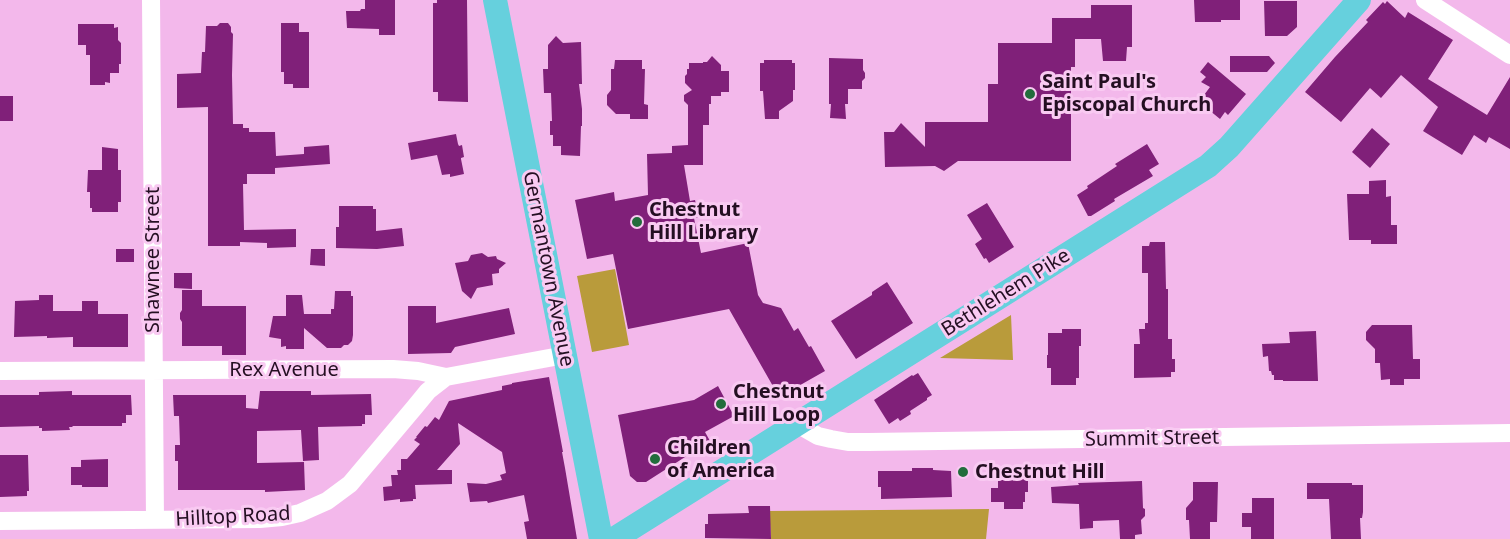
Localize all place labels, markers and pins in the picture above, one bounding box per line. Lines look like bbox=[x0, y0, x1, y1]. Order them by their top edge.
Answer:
place label: Saint Paul's Episcopal Church bbox=[1042, 70, 1211, 117]
marker: Saint Paul's Episcopal Church bbox=[1023, 87, 1037, 101]
place label: Chestnut Hill Library bbox=[649, 198, 758, 245]
marker: Chestnut Hill Library bbox=[630, 215, 644, 229]
place label: Chestnut Hill Loop bbox=[733, 380, 824, 427]
marker: Chestnut Hill Loop bbox=[714, 397, 728, 411]
place label: Children of America bbox=[667, 436, 775, 483]
marker: Children of America bbox=[648, 452, 662, 466]
place label: Chestnut Hill bbox=[975, 460, 1105, 484]
marker: Chestnut Hill bbox=[956, 465, 970, 479]

